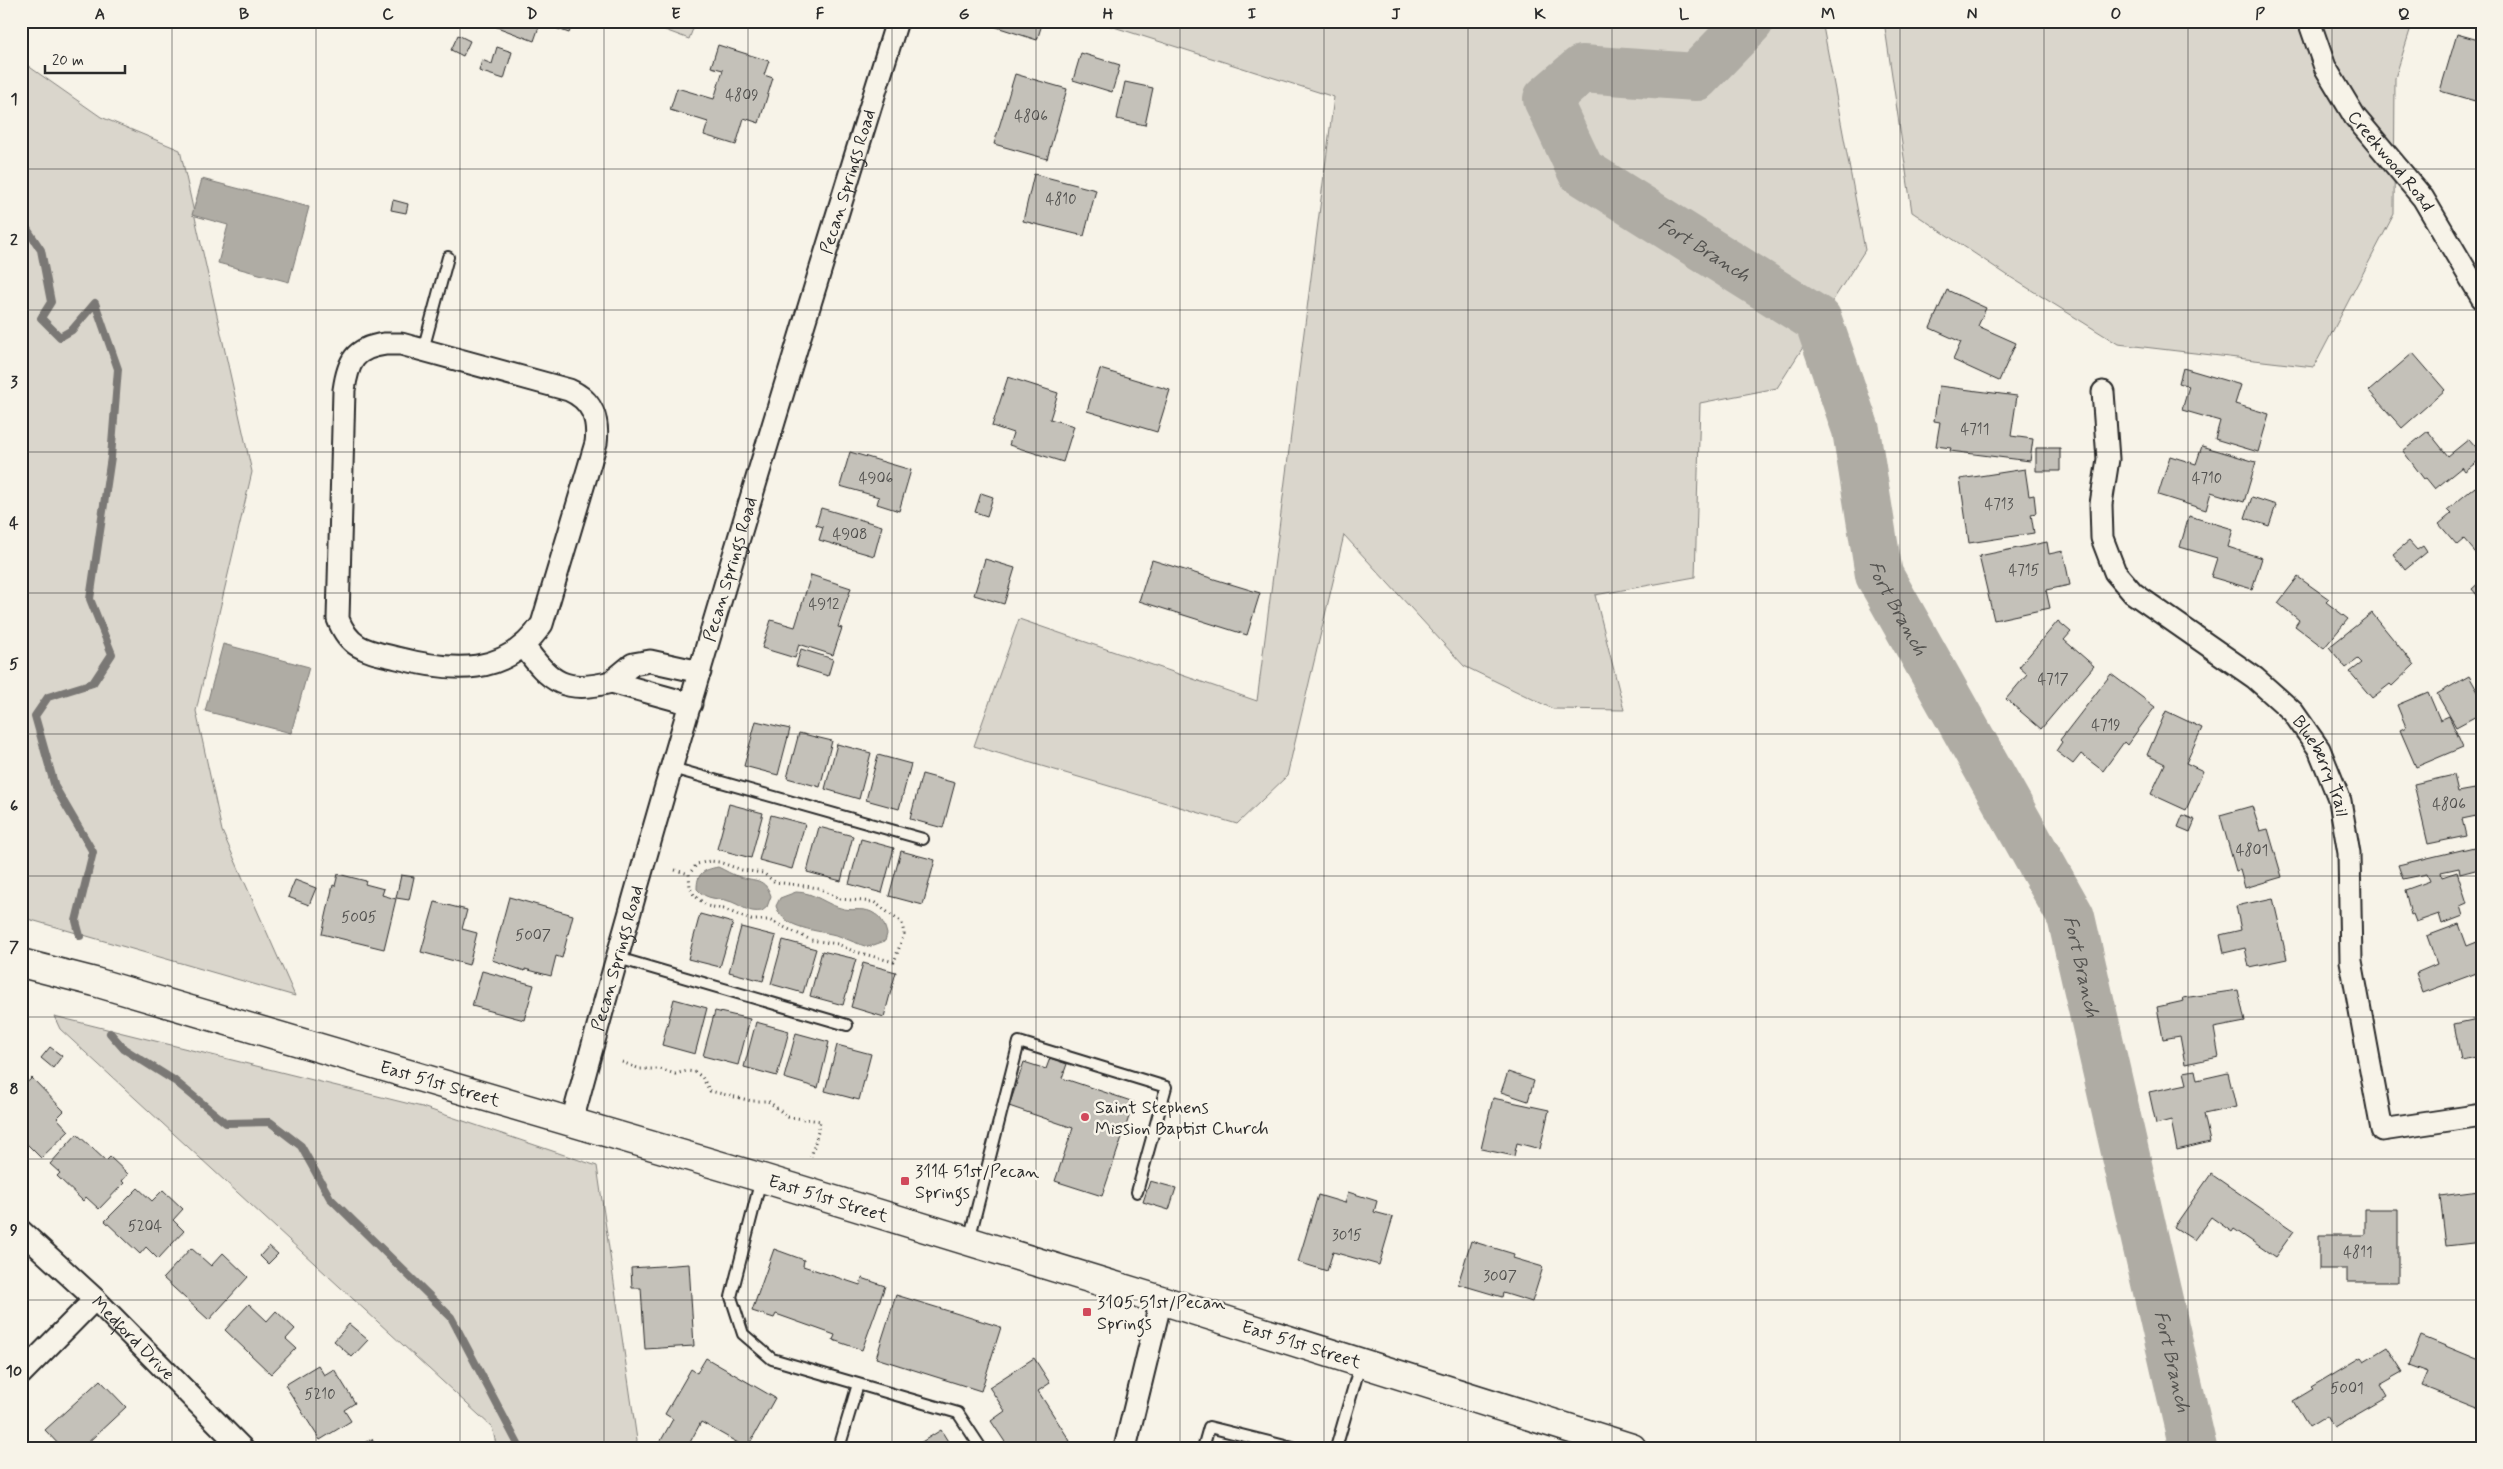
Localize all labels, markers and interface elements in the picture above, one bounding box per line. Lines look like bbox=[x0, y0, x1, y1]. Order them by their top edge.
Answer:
text: A bbox=[95, 4, 105, 25]
text: B bbox=[239, 4, 249, 25]
text: C bbox=[382, 4, 394, 25]
text: D bbox=[526, 4, 538, 25]
text: E bbox=[671, 4, 681, 25]
text: F bbox=[816, 4, 825, 25]
text: G bbox=[959, 4, 970, 25]
text: H bbox=[1103, 4, 1114, 25]
text: I bbox=[1248, 4, 1257, 25]
text: J bbox=[1391, 4, 1401, 25]
text: K bbox=[1534, 4, 1546, 25]
text: L bbox=[1679, 4, 1690, 25]
text: M bbox=[1821, 4, 1835, 25]
text: N bbox=[1967, 4, 1977, 25]
text: O bbox=[2111, 4, 2122, 25]
text: P bbox=[2255, 4, 2265, 25]
text: Q bbox=[2398, 4, 2410, 25]
scale bar bbox=[45, 42, 125, 74]
text: 20 m bbox=[52, 51, 84, 71]
house number: 4809 bbox=[725, 86, 759, 106]
text: 1 bbox=[10, 89, 18, 110]
street label: Creekwood Road bbox=[2342, 106, 2439, 216]
street label: Pecan Springs Road bbox=[815, 107, 882, 257]
house number: 4806 bbox=[1014, 107, 1048, 127]
house number: 4810 bbox=[1045, 190, 1077, 210]
water label: Fort Branch bbox=[1654, 212, 1755, 288]
text: 2 bbox=[10, 230, 18, 251]
text: 3 bbox=[10, 372, 18, 393]
house number: 4711 bbox=[1961, 420, 1989, 440]
house number: 4906 bbox=[859, 469, 893, 489]
house number: 4710 bbox=[2192, 469, 2222, 489]
street label: Pecan Springs Road bbox=[698, 494, 764, 645]
house number: 4713 bbox=[1985, 495, 2014, 515]
text: 4 bbox=[9, 513, 19, 534]
house number: 4908 bbox=[832, 525, 868, 545]
water label: Fort Branch bbox=[1863, 560, 1933, 660]
house number: 4715 bbox=[2008, 561, 2040, 581]
house number: 4912 bbox=[809, 595, 839, 615]
text: 5 bbox=[9, 654, 19, 675]
house number: 4717 bbox=[2037, 670, 2069, 690]
street label: Blueberry Trail bbox=[2286, 711, 2353, 818]
house number: 4719 bbox=[2091, 716, 2121, 736]
house number: 4806 bbox=[2432, 795, 2466, 815]
text: 6 bbox=[10, 796, 18, 817]
house number: 4801 bbox=[2236, 841, 2268, 861]
street label: Pecan Springs Road bbox=[586, 883, 650, 1034]
house number: 5005 bbox=[341, 908, 377, 928]
water label: Fort Branch bbox=[2057, 914, 2105, 1020]
house number: 5007 bbox=[515, 926, 551, 946]
text: 7 bbox=[9, 937, 19, 958]
street label: East 51st Street bbox=[377, 1055, 503, 1113]
text: 8 bbox=[9, 1079, 19, 1100]
place label: Saint Stephens Mission Baptist Church bbox=[1095, 1096, 1269, 1141]
marker: Saint Stephens Mission Baptist Church bbox=[1079, 1111, 1091, 1123]
place label: 3114 51st/Pecan Springs bbox=[915, 1160, 1039, 1207]
street label: East 51st Street bbox=[765, 1170, 891, 1229]
marker: 3114 51st/Pecan Springs bbox=[899, 1175, 911, 1187]
house number: 5204 bbox=[128, 1217, 163, 1237]
text: 9 bbox=[10, 1220, 18, 1241]
house number: 3015 bbox=[1332, 1226, 1362, 1246]
house number: 4811 bbox=[2343, 1243, 2373, 1263]
house number: 3007 bbox=[1483, 1267, 1517, 1287]
street label: Medford Drive bbox=[86, 1291, 180, 1386]
place label: 3105 51st/Pecan Springs bbox=[1097, 1291, 1225, 1338]
marker: 3105 51st/Pecan Springs bbox=[1081, 1306, 1093, 1318]
water label: Fort Branch bbox=[2148, 1308, 2195, 1415]
street label: East 51st Street bbox=[1238, 1315, 1364, 1375]
text: 10 bbox=[6, 1361, 22, 1382]
house number: 5001 bbox=[2330, 1379, 2364, 1399]
house number: 5210 bbox=[304, 1385, 336, 1405]

